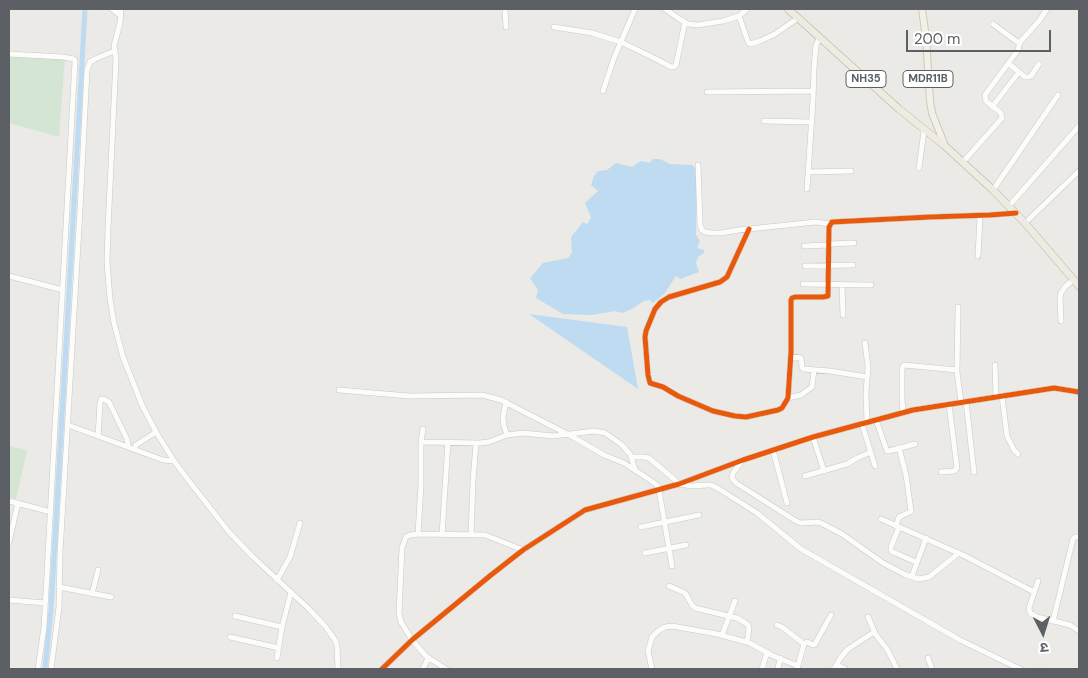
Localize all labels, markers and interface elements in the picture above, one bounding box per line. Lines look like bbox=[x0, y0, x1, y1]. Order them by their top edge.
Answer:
scale bar bbox=[908, 20, 1053, 52]
text: 200 m bbox=[914, 29, 960, 49]
road number: NH35 bbox=[846, 70, 886, 88]
road number: MDR11B bbox=[903, 70, 953, 88]
north arrow bbox=[1018, 608, 1068, 658]
text: उ bbox=[1039, 639, 1049, 657]

